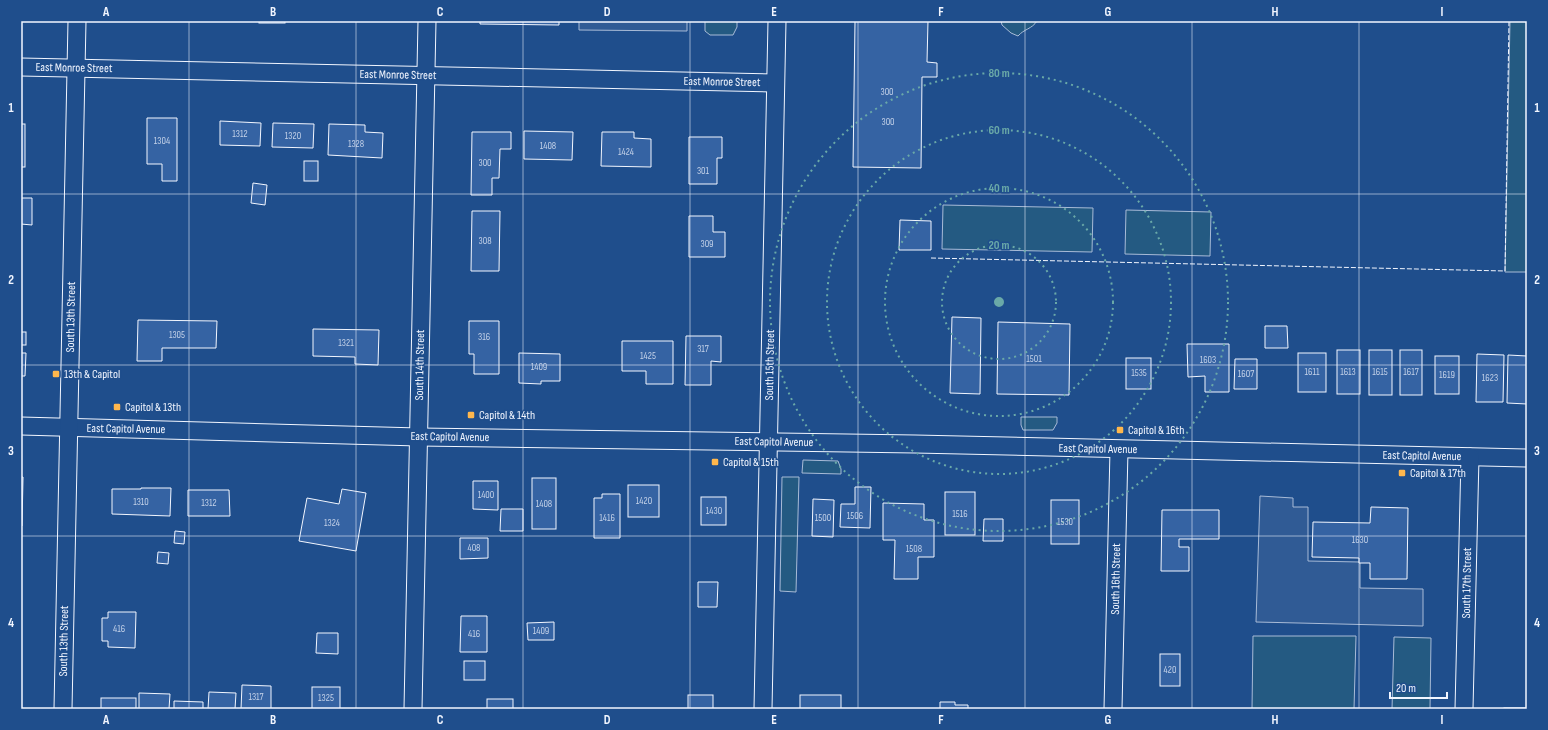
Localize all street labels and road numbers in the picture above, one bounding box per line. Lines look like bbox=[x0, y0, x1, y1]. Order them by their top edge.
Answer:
street label: East Monroe Street bbox=[35, 60, 113, 76]
street label: East Monroe Street bbox=[359, 67, 437, 83]
street label: East Monroe Street bbox=[683, 74, 761, 90]
street label: South 13th Street bbox=[63, 281, 79, 353]
street label: South 14th Street bbox=[412, 329, 428, 401]
street label: South 15th Street bbox=[762, 329, 778, 401]
street label: East Capitol Avenue bbox=[87, 421, 166, 437]
street label: East Capitol Avenue bbox=[411, 429, 490, 445]
street label: East Capitol Avenue bbox=[735, 434, 814, 450]
street label: East Capitol Avenue bbox=[1059, 441, 1138, 457]
street label: East Capitol Avenue bbox=[1383, 448, 1462, 464]
street label: South 16th Street bbox=[1108, 543, 1124, 615]
street label: South 17th Street bbox=[1459, 547, 1475, 619]
street label: South 13th Street bbox=[56, 605, 72, 677]

